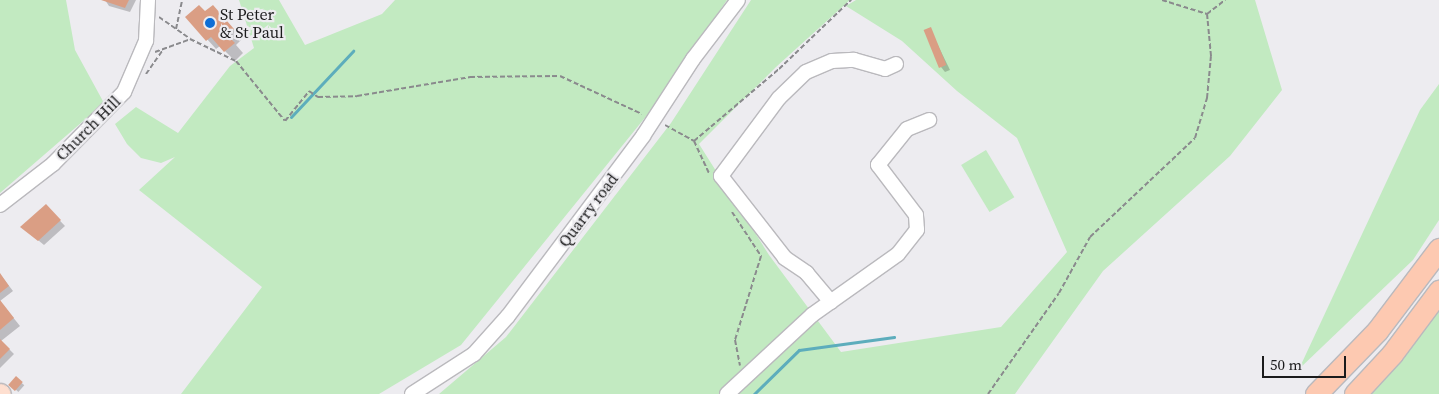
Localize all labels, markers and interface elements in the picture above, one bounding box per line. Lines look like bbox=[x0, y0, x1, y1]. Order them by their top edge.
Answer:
place label: St Peter & St Paul bbox=[220, 4, 284, 42]
marker: St Peter & St Paul bbox=[204, 17, 216, 29]
street label: Church Hill bbox=[52, 92, 124, 164]
street label: Quarry road bbox=[554, 170, 622, 250]
scale bar bbox=[1264, 346, 1348, 378]
text: 50 m bbox=[1270, 354, 1302, 375]

